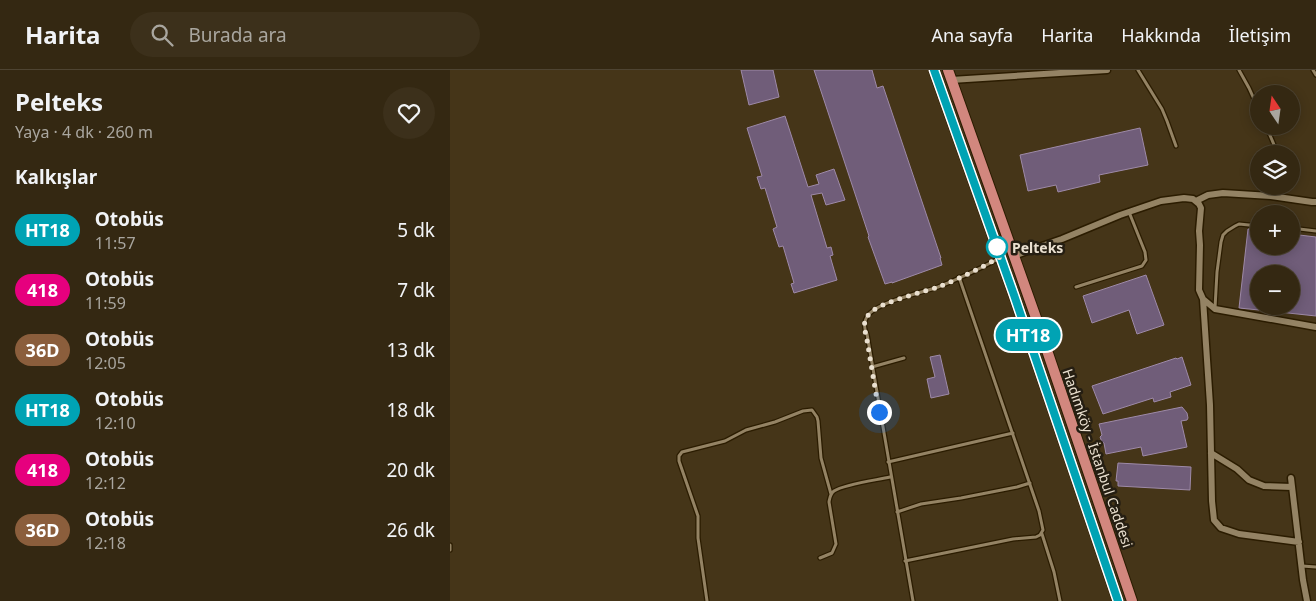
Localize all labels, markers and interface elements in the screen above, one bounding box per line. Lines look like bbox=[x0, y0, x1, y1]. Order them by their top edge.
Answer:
search box bbox=[130, 12, 480, 57]
text: Harita bbox=[25, 18, 100, 51]
icon: search bbox=[148, 21, 176, 49]
text: Burada ara bbox=[188, 22, 287, 48]
text: Ana sayfa bbox=[932, 23, 1013, 47]
text: Harita bbox=[1041, 23, 1093, 47]
text: Hakkında bbox=[1121, 23, 1201, 47]
text: İletişim bbox=[1229, 23, 1291, 47]
text: Pelteks bbox=[15, 85, 103, 118]
north arrow bbox=[1250, 85, 1300, 135]
map controls bbox=[1250, 85, 1300, 315]
button: heart bbox=[383, 87, 435, 139]
text: Yaya · 4 dk · 260 m bbox=[15, 121, 153, 143]
button: layers bbox=[1250, 145, 1300, 195]
text: Kalkışlar bbox=[15, 164, 97, 190]
button: + bbox=[1250, 205, 1300, 255]
text: Otobüs bbox=[95, 206, 164, 232]
text: 5 dk bbox=[397, 217, 435, 243]
text: HT18 bbox=[25, 218, 70, 242]
text: 11:57 bbox=[95, 232, 136, 254]
marker: Pelteks bbox=[986, 236, 1008, 258]
place label: Pelteks bbox=[1012, 238, 1063, 257]
button: − bbox=[1250, 265, 1300, 315]
text: Otobüs bbox=[85, 266, 154, 292]
text: 7 dk bbox=[397, 277, 435, 303]
text: 418 bbox=[27, 278, 58, 302]
text: 11:59 bbox=[85, 292, 126, 314]
line badge: HT18 bbox=[993, 319, 1063, 351]
text: HT18 bbox=[1006, 323, 1050, 347]
text: Otobüs bbox=[85, 326, 154, 352]
text: 13 dk bbox=[386, 337, 435, 363]
text: 36D bbox=[26, 338, 59, 362]
text: 12:05 bbox=[85, 352, 126, 374]
street label: Hadımköy - İstanbul Caddesi bbox=[1058, 366, 1138, 550]
text: Otobüs bbox=[95, 386, 164, 412]
text: 18 dk bbox=[386, 397, 435, 423]
text: HT18 bbox=[25, 398, 70, 422]
your location bbox=[867, 400, 892, 425]
text: 12:10 bbox=[95, 412, 136, 434]
text: Otobüs bbox=[85, 446, 154, 472]
text: 20 dk bbox=[386, 457, 435, 483]
text: 418 bbox=[27, 458, 58, 482]
text: 12:12 bbox=[85, 472, 126, 494]
text: Otobüs bbox=[85, 506, 154, 532]
text: 26 dk bbox=[386, 517, 435, 543]
text: 36D bbox=[26, 518, 59, 542]
text: 12:18 bbox=[85, 532, 126, 554]

